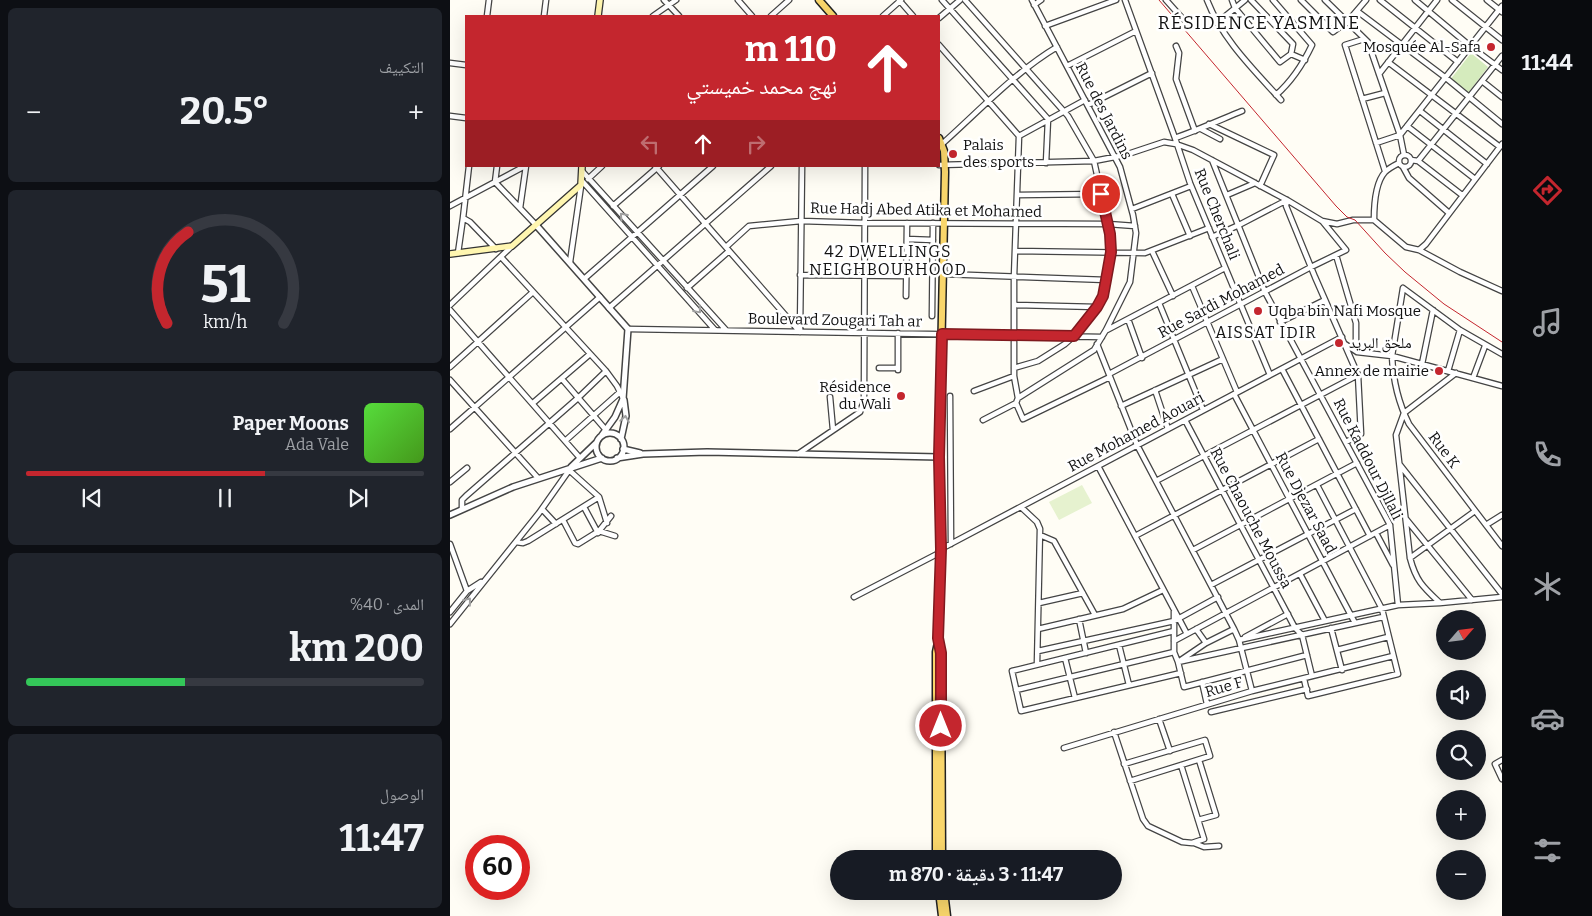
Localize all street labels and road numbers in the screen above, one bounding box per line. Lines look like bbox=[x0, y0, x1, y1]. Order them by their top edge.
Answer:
street label: Rue des Jardins bbox=[1072, 59, 1136, 163]
street label: Rue Cherchali bbox=[1190, 166, 1244, 263]
street label: Rue Hadj Abed Atika et Mohamed bbox=[810, 199, 1042, 221]
street label: Rue Sardi Mohamed bbox=[1155, 260, 1287, 342]
street label: Boulevard Zougari Tah ar bbox=[748, 309, 923, 331]
street label: Rue Mohamed Aouari bbox=[1065, 388, 1207, 475]
street label: Rue Kaddour Djllali bbox=[1330, 395, 1407, 523]
street label: Rue K bbox=[1425, 428, 1464, 472]
street label: Rue Chaouche Moussa bbox=[1206, 445, 1296, 591]
street label: Rue Djezar Saad bbox=[1272, 449, 1340, 557]
street label: Rue F bbox=[1203, 673, 1246, 701]

